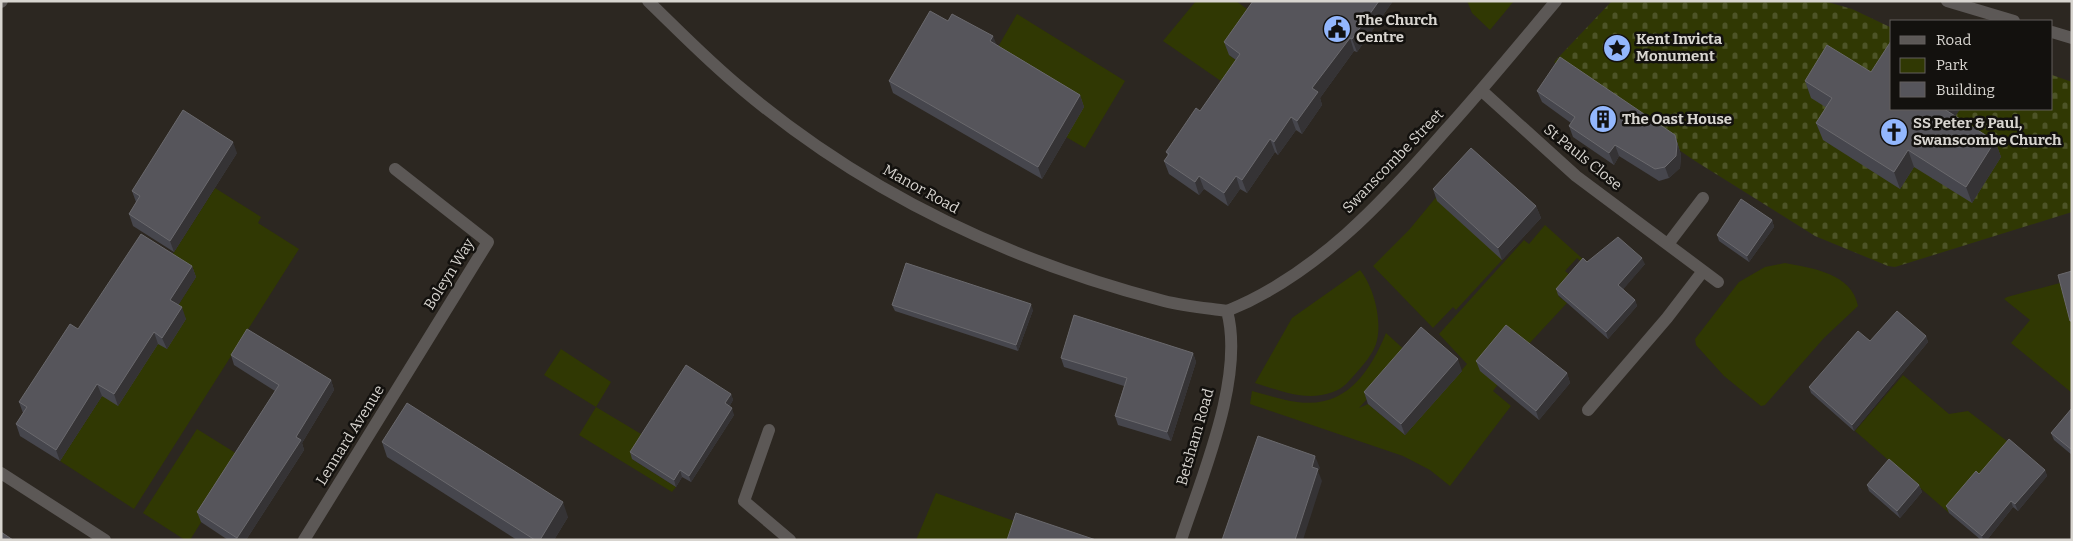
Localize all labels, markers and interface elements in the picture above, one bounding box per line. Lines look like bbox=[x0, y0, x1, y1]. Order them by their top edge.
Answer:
place label: The Church Centre bbox=[1356, 11, 1438, 46]
public building icon: The Church Centre bbox=[1322, 14, 1352, 44]
legend bbox=[1890, 20, 2053, 110]
place label: Kent Invicta Monument bbox=[1636, 30, 1723, 65]
text: Road bbox=[1936, 31, 1971, 49]
place icon: Kent Invicta Monument bbox=[1602, 33, 1632, 63]
text: Park bbox=[1936, 56, 1968, 74]
text: Building bbox=[1936, 81, 1995, 99]
building icon: The Oast House bbox=[1588, 104, 1618, 134]
street label: Swanscombe Street bbox=[1339, 105, 1448, 217]
place label: The Oast House bbox=[1622, 110, 1732, 128]
place label: SS Peter & Paul, Swanscombe Church bbox=[1913, 114, 2062, 149]
church icon: SS Peter & Paul, Swanscombe Church bbox=[1879, 117, 1909, 147]
street label: St Pauls Close bbox=[1540, 120, 1626, 194]
street label: Manor Road bbox=[880, 161, 962, 217]
street label: Boleyn Way bbox=[420, 235, 478, 313]
street label: Lennard Avenue bbox=[312, 382, 388, 488]
street label: Betsham Road bbox=[1173, 386, 1217, 488]

